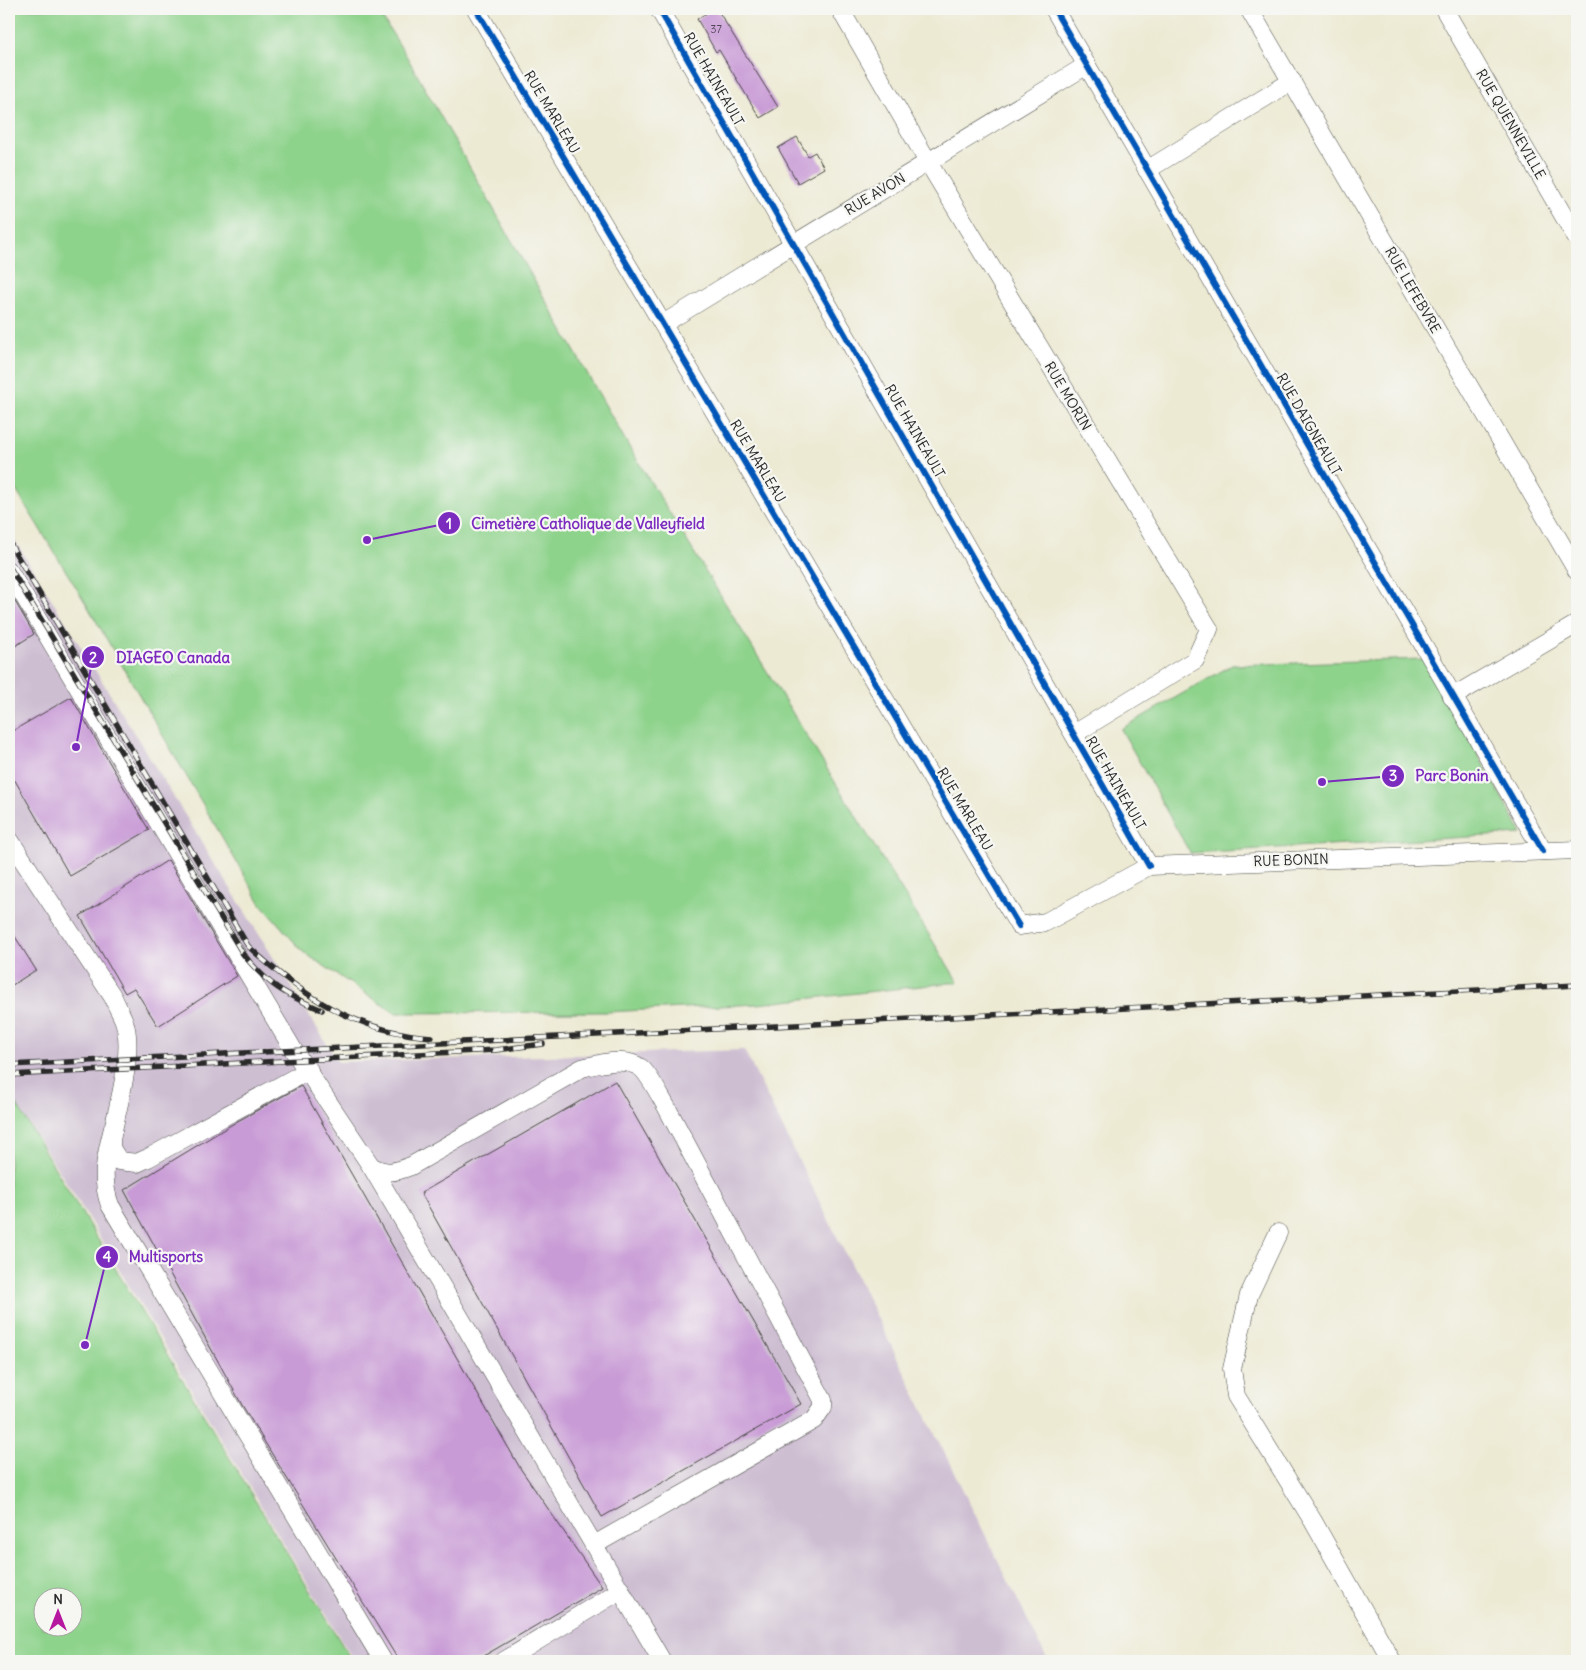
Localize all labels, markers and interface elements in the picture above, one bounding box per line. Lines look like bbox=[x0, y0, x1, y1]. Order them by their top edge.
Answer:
house number: 37 bbox=[710, 22, 722, 36]
street label: RUE HAINEAULT bbox=[680, 29, 748, 129]
street label: RUE QUENNEVILLE bbox=[1472, 66, 1550, 182]
street label: RUE MARLEAU bbox=[520, 67, 584, 157]
street label: RUE AVON bbox=[841, 169, 909, 219]
street label: RUE LEFEBVRE bbox=[1381, 244, 1445, 336]
street label: RUE MORIN bbox=[1040, 358, 1096, 434]
street label: RUE DAIGNEAULT bbox=[1272, 370, 1346, 478]
street label: RUE HAINEAULT bbox=[881, 381, 949, 481]
street label: RUE MARLEAU bbox=[726, 416, 790, 506]
callout: Cimetière Catholique de Valleyfield bbox=[436, 508, 715, 538]
text: 1 bbox=[446, 514, 452, 533]
text: Cimetière Catholique de Valleyfield bbox=[471, 514, 705, 534]
callout: DIAGEO Canada bbox=[81, 642, 240, 672]
text: 2 bbox=[89, 648, 97, 667]
text: DIAGEO Canada bbox=[116, 648, 230, 667]
street label: RUE HAINEAULT bbox=[1082, 733, 1150, 833]
callout: Parc Bonin bbox=[1380, 761, 1499, 791]
street label: RUE MARLEAU bbox=[933, 764, 997, 854]
text: 3 bbox=[1389, 766, 1397, 785]
text: Parc Bonin bbox=[1415, 766, 1489, 785]
street label: RUE BONIN bbox=[1253, 850, 1329, 870]
callout: Multisports bbox=[94, 1242, 214, 1272]
text: 4 bbox=[103, 1247, 112, 1266]
text: Multisports bbox=[129, 1247, 203, 1267]
north arrow bbox=[32, 1588, 82, 1638]
text: N bbox=[53, 1590, 63, 1608]

